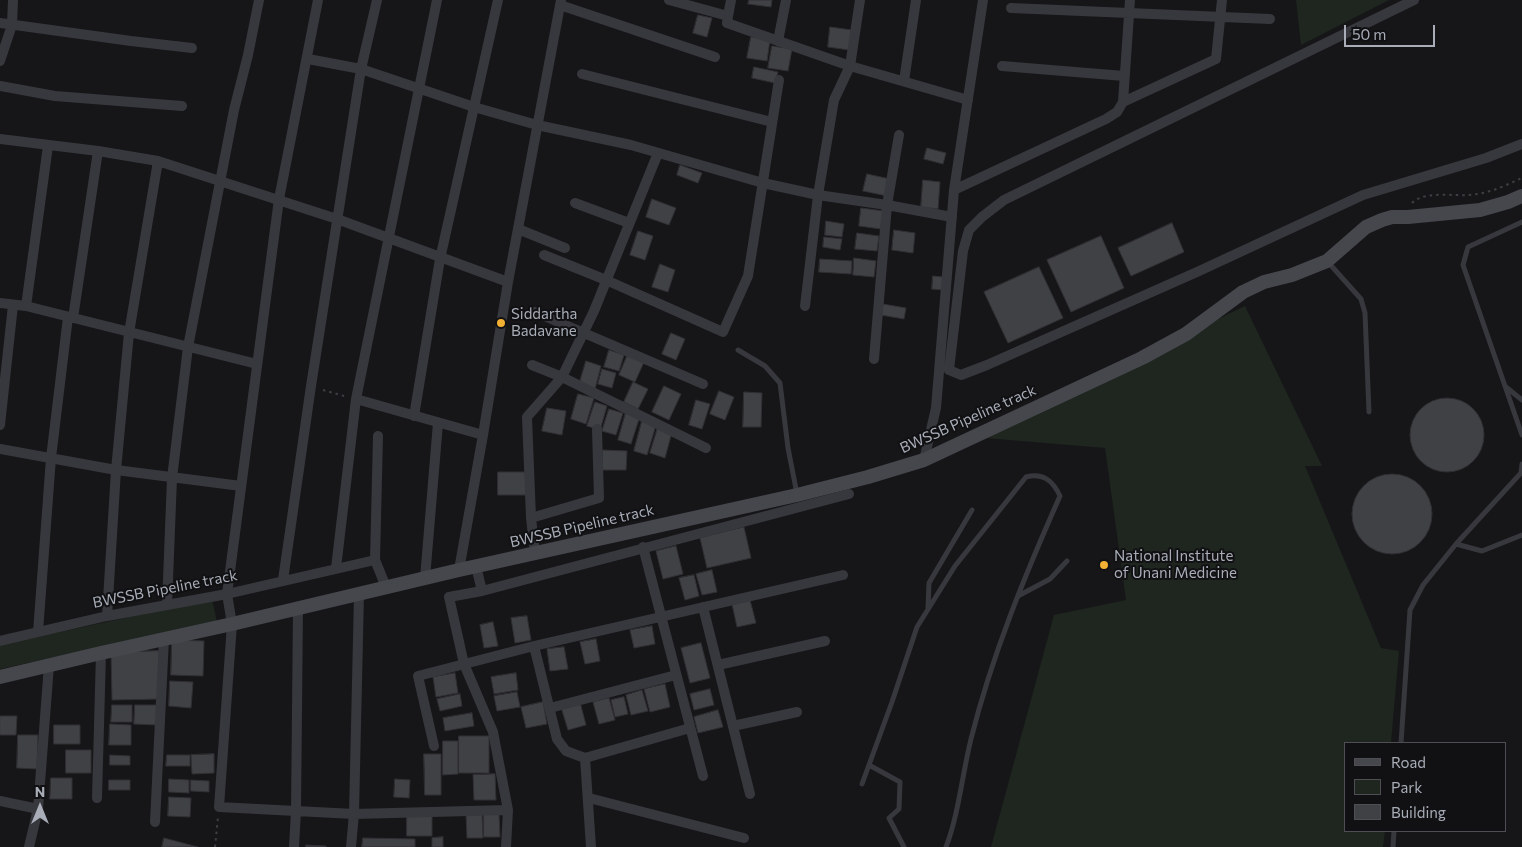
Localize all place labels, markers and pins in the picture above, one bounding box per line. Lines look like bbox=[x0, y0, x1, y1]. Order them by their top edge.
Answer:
place label: Siddartha Badavane bbox=[511, 305, 577, 340]
marker: Siddartha Badavane bbox=[495, 317, 507, 329]
place label: National Institute of Unani Medicine bbox=[1114, 547, 1237, 582]
marker: National Institute of Unani Medicine bbox=[1098, 559, 1110, 571]

